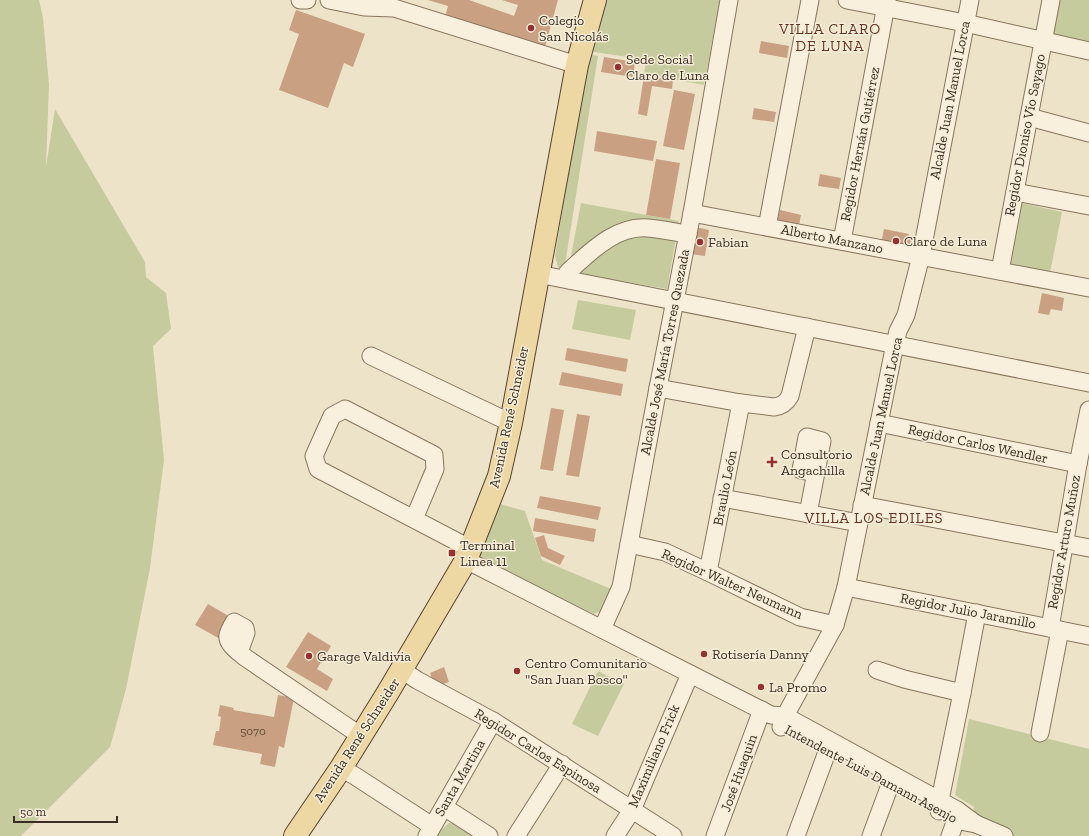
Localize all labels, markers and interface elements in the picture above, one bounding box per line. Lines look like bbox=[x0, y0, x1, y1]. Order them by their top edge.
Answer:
place label: Colegio San Nicolás bbox=[539, 12, 609, 45]
street label: Alcalde Juan Manuel Lorca bbox=[926, 19, 974, 181]
district label: VILLA CLARO DE LUNA bbox=[778, 20, 881, 55]
marker: Colegio San Nicolás bbox=[526, 23, 536, 33]
place label: Sede Social Claro de Luna bbox=[626, 51, 710, 84]
street label: Regidor Dioniso Vío Sayago bbox=[1001, 52, 1049, 218]
marker: Sede Social Claro de Luna bbox=[613, 62, 623, 72]
street label: Regidor Hernán Gutiérrez bbox=[837, 65, 883, 223]
street label: Alberto Manzano bbox=[779, 221, 885, 257]
place label: Claro de Luna bbox=[904, 233, 988, 250]
place label: Fabian bbox=[708, 234, 749, 251]
marker: Claro de Luna bbox=[891, 236, 901, 246]
marker: Fabian bbox=[695, 237, 705, 247]
street label: Alcalde José María Torres Quezada bbox=[637, 247, 693, 456]
street label: Alcalde Juan Manuel Lorca bbox=[856, 335, 906, 497]
street label: Avenida René Schneider bbox=[486, 344, 532, 490]
street label: Regidor Carlos Wendler bbox=[906, 421, 1050, 467]
place label: Consultorio Angachilla bbox=[781, 446, 852, 479]
street label: Braulio León bbox=[709, 449, 741, 527]
marker: Consultorio Angachilla bbox=[766, 456, 778, 468]
street label: Regidor Arturo Muñoz bbox=[1044, 473, 1084, 610]
district label: VILLA LOS EDILES bbox=[803, 509, 944, 527]
place label: Terminal Linea 11 bbox=[460, 537, 515, 570]
street label: Regidor Walter Neumann bbox=[659, 545, 805, 623]
marker: Terminal Linea 11 bbox=[447, 548, 457, 558]
street label: Regidor Julio Jaramillo bbox=[899, 590, 1037, 632]
place label: Rotisería Danny bbox=[712, 646, 810, 663]
place label: Garage Valdivia bbox=[317, 648, 411, 665]
marker: Rotisería Danny bbox=[699, 649, 709, 659]
marker: Garage Valdivia bbox=[304, 651, 314, 661]
place label: Centro Comunitario "San Juan Bosco" bbox=[525, 655, 647, 688]
marker: Centro Comunitario "San Juan Bosco" bbox=[512, 666, 522, 676]
street label: Avenida René Schneider bbox=[310, 675, 404, 805]
place label: La Promo bbox=[769, 679, 827, 696]
marker: La Promo bbox=[756, 682, 766, 692]
street label: Maximiliano Frick bbox=[625, 701, 684, 810]
street label: Regidor Carlos Espinosa bbox=[471, 705, 605, 797]
street label: Intendente Luis Damann Asenjo bbox=[782, 721, 960, 827]
house number: 5070 bbox=[240, 724, 266, 738]
street label: José Huaquin bbox=[717, 732, 761, 814]
street label: Santa Martina bbox=[431, 736, 489, 820]
scale bar bbox=[14, 798, 117, 824]
text: 50 m bbox=[20, 805, 47, 819]

